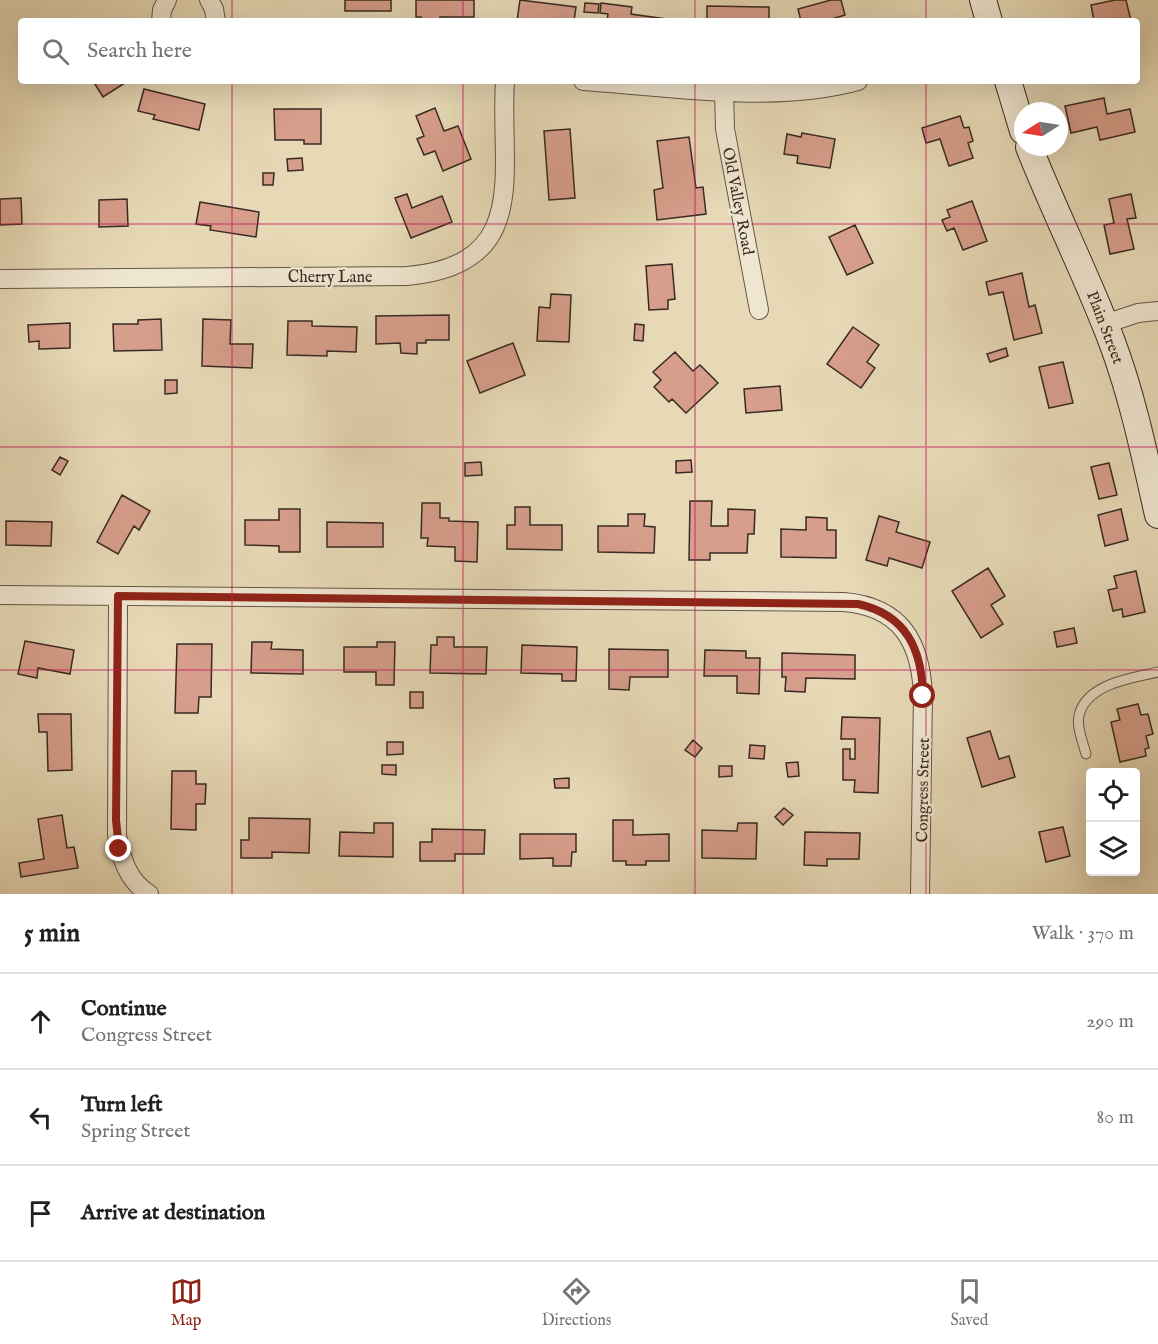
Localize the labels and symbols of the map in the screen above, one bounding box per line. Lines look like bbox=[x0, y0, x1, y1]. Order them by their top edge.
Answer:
north arrow bbox=[1014, 102, 1068, 156]
street label: Old Valley Road bbox=[717, 146, 757, 258]
street label: Cherry Lane bbox=[288, 268, 372, 288]
street label: Plain Street bbox=[1081, 288, 1127, 368]
route start bbox=[909, 682, 935, 708]
street label: Congress Street bbox=[913, 737, 935, 843]
route end bbox=[105, 835, 131, 861]

